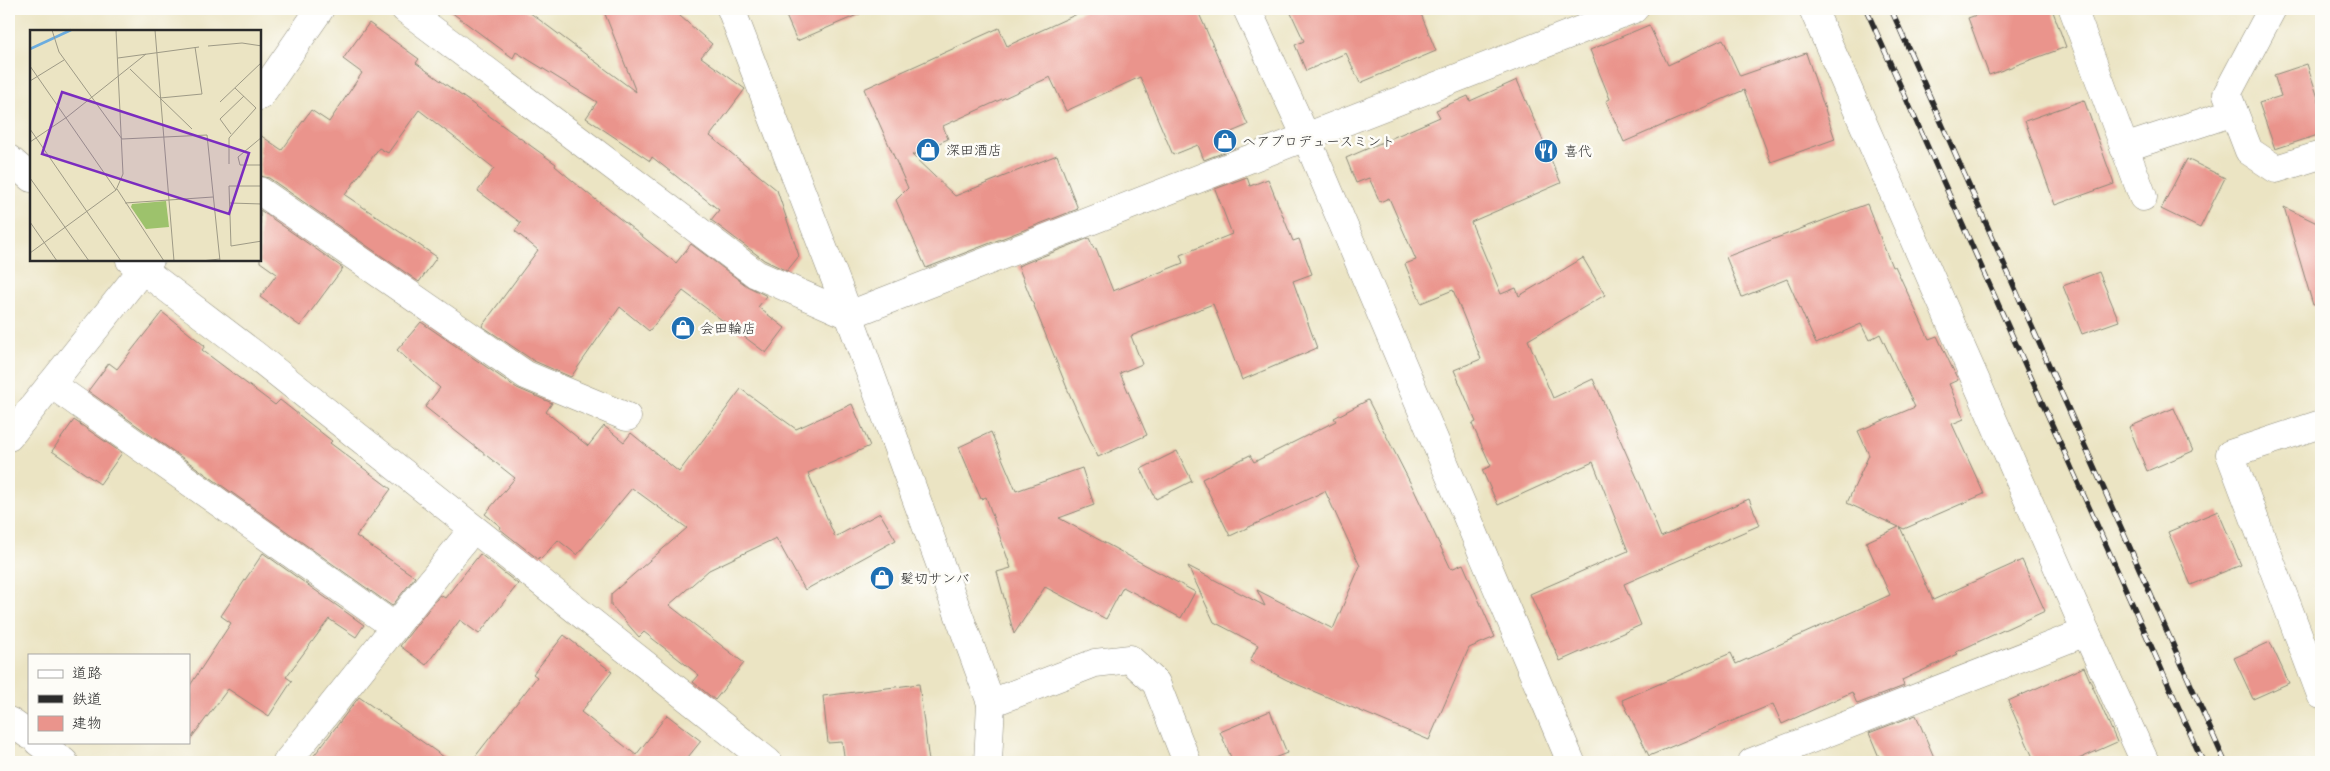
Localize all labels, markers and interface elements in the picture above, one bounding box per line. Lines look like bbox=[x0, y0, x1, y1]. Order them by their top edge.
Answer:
inset map bbox=[30, 30, 261, 261]
shop icon: ヘアプロデュースミント bbox=[1212, 128, 1238, 154]
place label: ヘアプロデュースミント bbox=[1242, 133, 1395, 150]
shop icon: 深田酒店 bbox=[915, 137, 941, 163]
restaurant icon: 喜代 bbox=[1533, 138, 1559, 164]
place label: 深田酒店 bbox=[946, 142, 1002, 159]
place label: 喜代 bbox=[1564, 143, 1592, 160]
shop icon: 会田輪店 bbox=[670, 315, 696, 341]
place label: 会田輪店 bbox=[700, 320, 756, 337]
shop icon: 髪切サンバ bbox=[869, 565, 895, 591]
place label: 髪切サンバ bbox=[900, 570, 969, 587]
legend bbox=[28, 654, 190, 744]
text: 道路 bbox=[72, 664, 102, 682]
text: 鉄道 bbox=[72, 690, 102, 708]
text: 建物 bbox=[72, 714, 102, 732]

